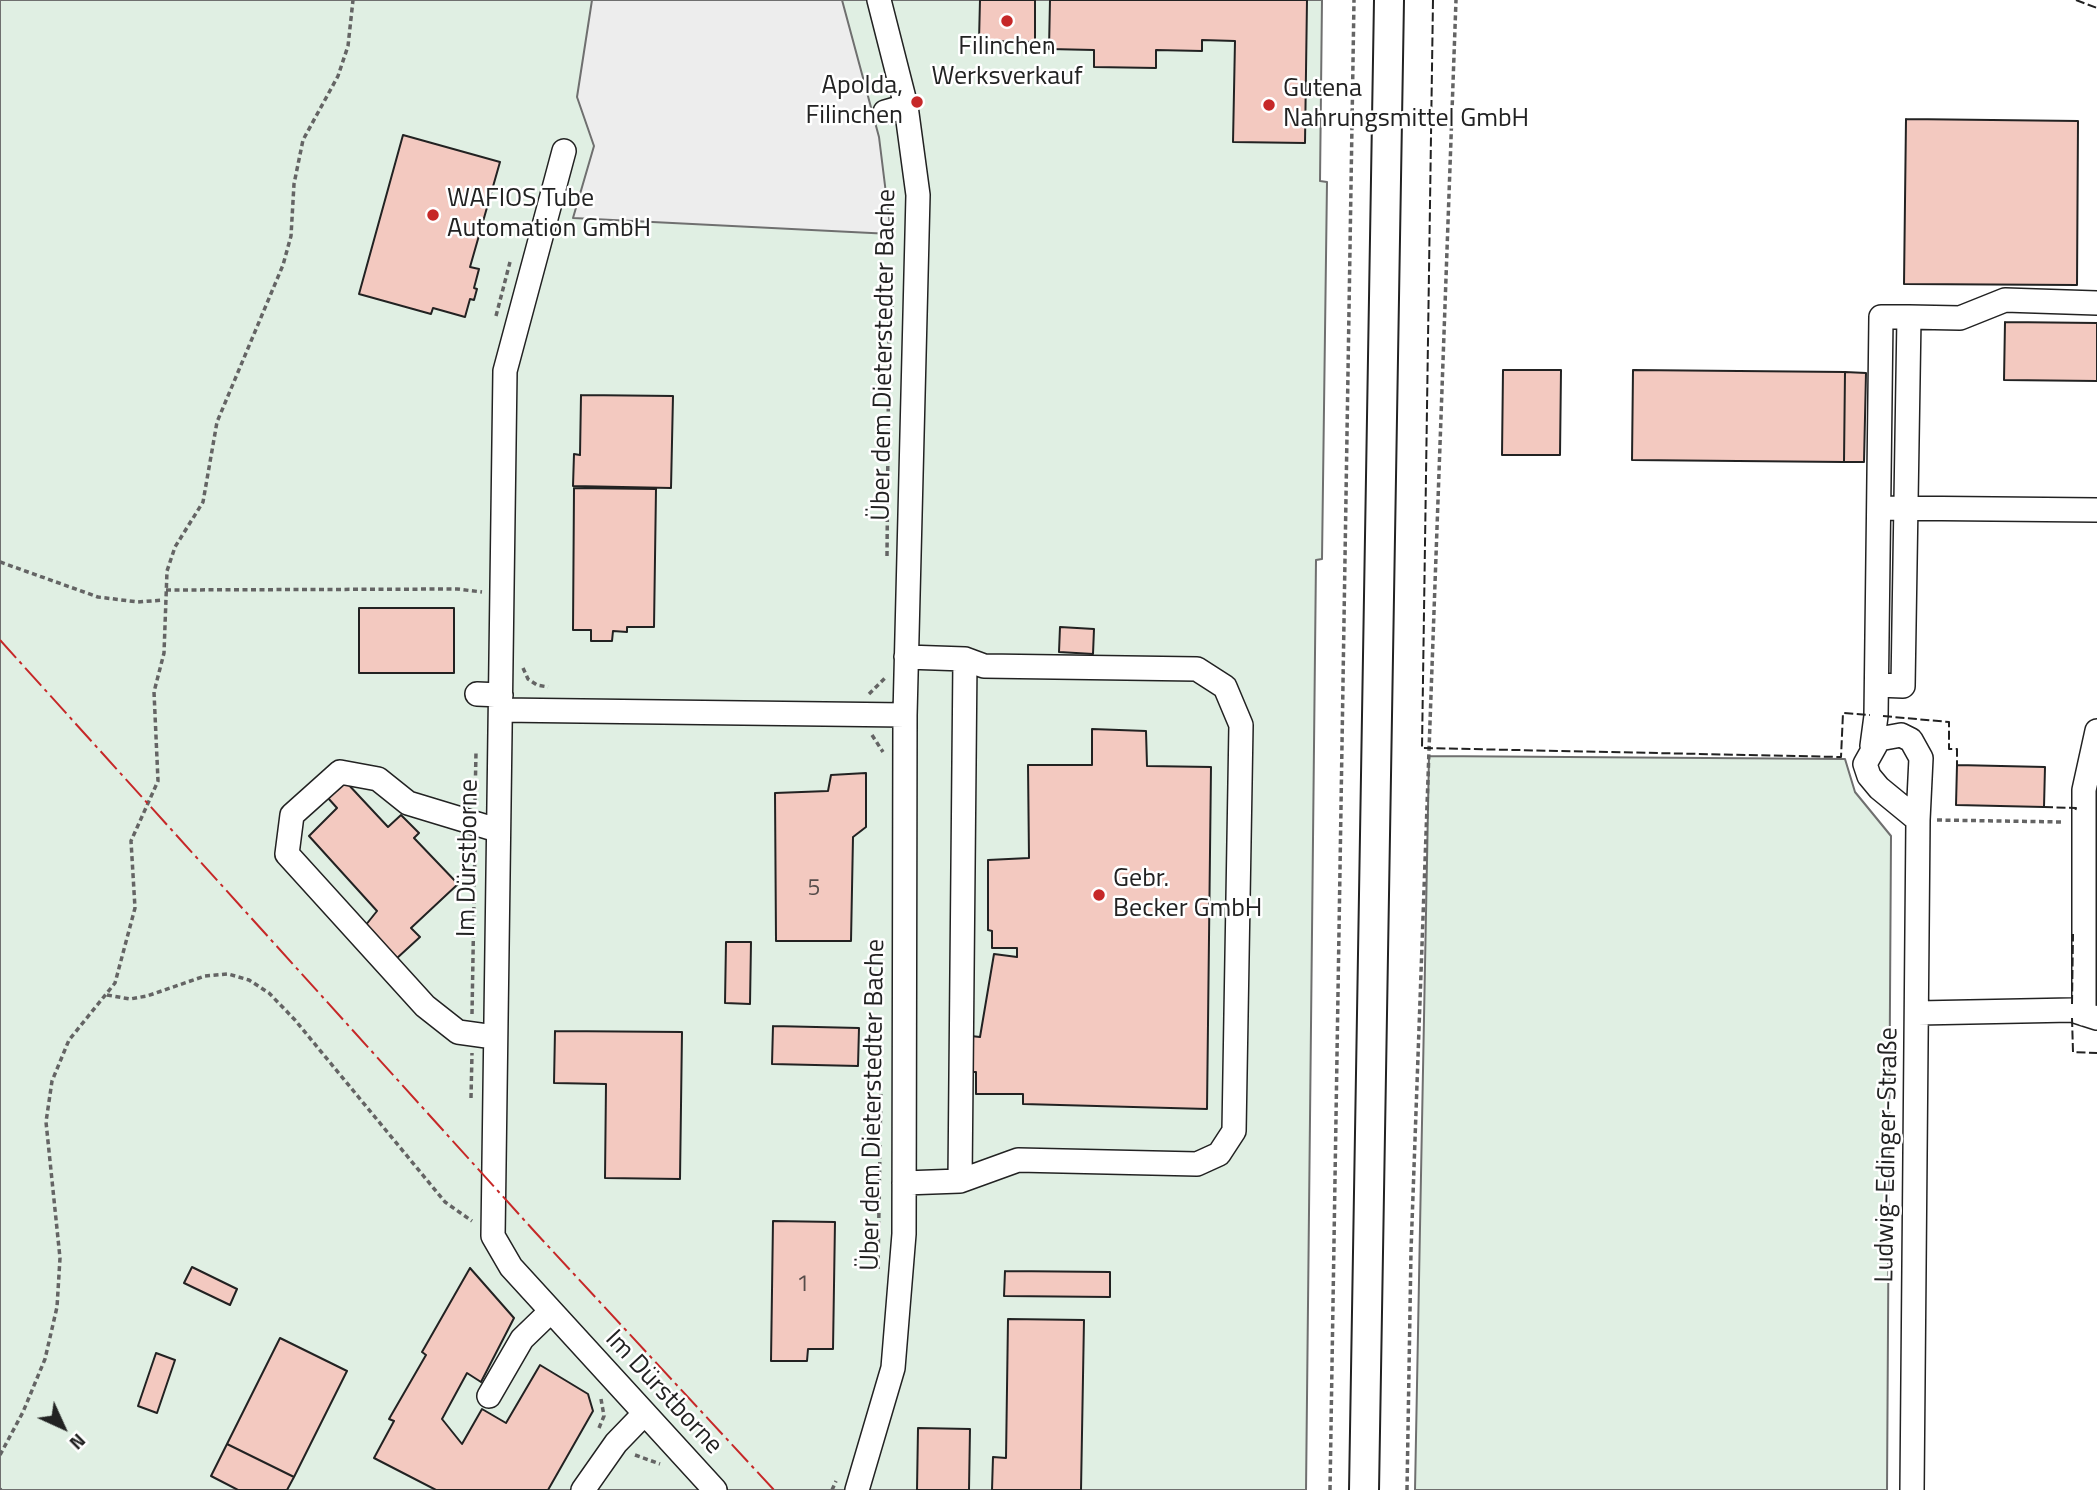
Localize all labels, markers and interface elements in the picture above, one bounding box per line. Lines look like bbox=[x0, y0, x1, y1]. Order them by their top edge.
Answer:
marker: Filinchen Werksverkauf bbox=[999, 13, 1015, 29]
place label: Filinchen Werksverkauf bbox=[931, 32, 1083, 94]
place label: Apolda, Filinchen bbox=[806, 71, 903, 132]
place label: Gutena Nahrungsmittel GmbH bbox=[1283, 74, 1529, 136]
marker: Apolda, Filinchen bbox=[909, 94, 925, 110]
marker: Gutena Nahrungsmittel GmbH bbox=[1261, 97, 1277, 113]
place label: WAFIOS Tube Automation GmbH bbox=[447, 184, 651, 246]
street label: Über dem Dieterstedter Bache bbox=[867, 189, 903, 521]
marker: WAFIOS Tube Automation GmbH bbox=[425, 207, 441, 223]
street label: Im Dürstborne bbox=[452, 779, 486, 937]
place label: Gebr. Becker GmbH bbox=[1113, 864, 1262, 926]
house number: 5 bbox=[808, 875, 820, 903]
marker: Gebr. Becker GmbH bbox=[1091, 887, 1107, 903]
street label: Über dem Dieterstedter Bache bbox=[856, 939, 892, 1271]
street label: Ludwig-Edinger-Straße bbox=[1870, 1027, 1906, 1283]
house number: 1 bbox=[797, 1271, 809, 1299]
street label: Im Dürstborne bbox=[598, 1325, 728, 1461]
north arrow bbox=[28, 1392, 98, 1462]
text: N bbox=[63, 1427, 93, 1457]

